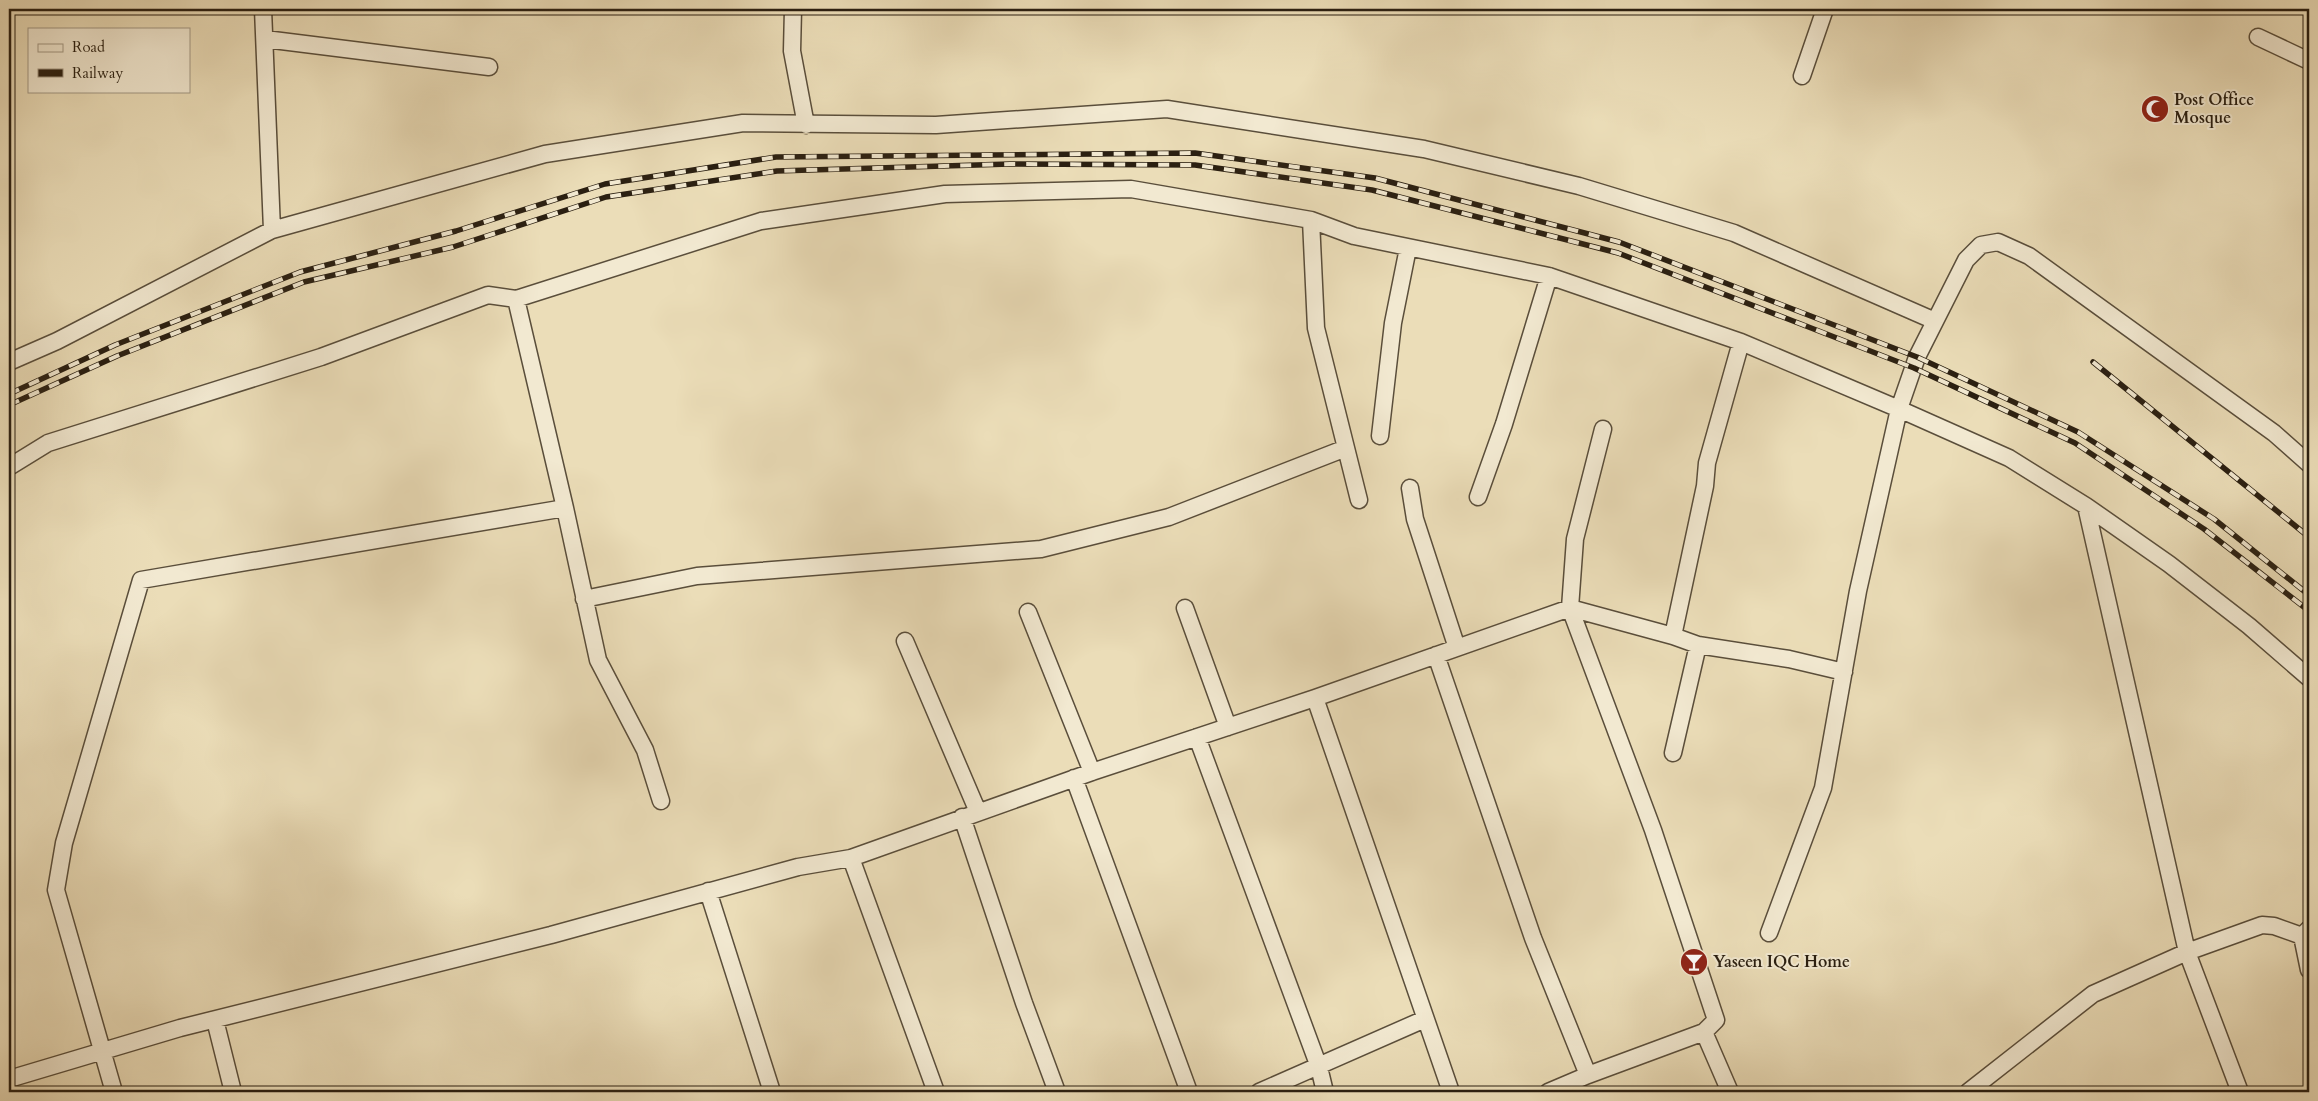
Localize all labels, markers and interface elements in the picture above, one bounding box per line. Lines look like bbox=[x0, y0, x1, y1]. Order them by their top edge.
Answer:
legend bbox=[28, 28, 190, 92]
text: Road bbox=[72, 37, 105, 57]
text: Railway bbox=[72, 63, 123, 83]
place label: Post Office Mosque bbox=[2174, 89, 2254, 129]
mosque icon: Post Office Mosque bbox=[2140, 94, 2170, 124]
bar icon: Yaseen IQC Home bbox=[1679, 947, 1709, 977]
place label: Yaseen IQC Home bbox=[1713, 951, 1850, 973]

